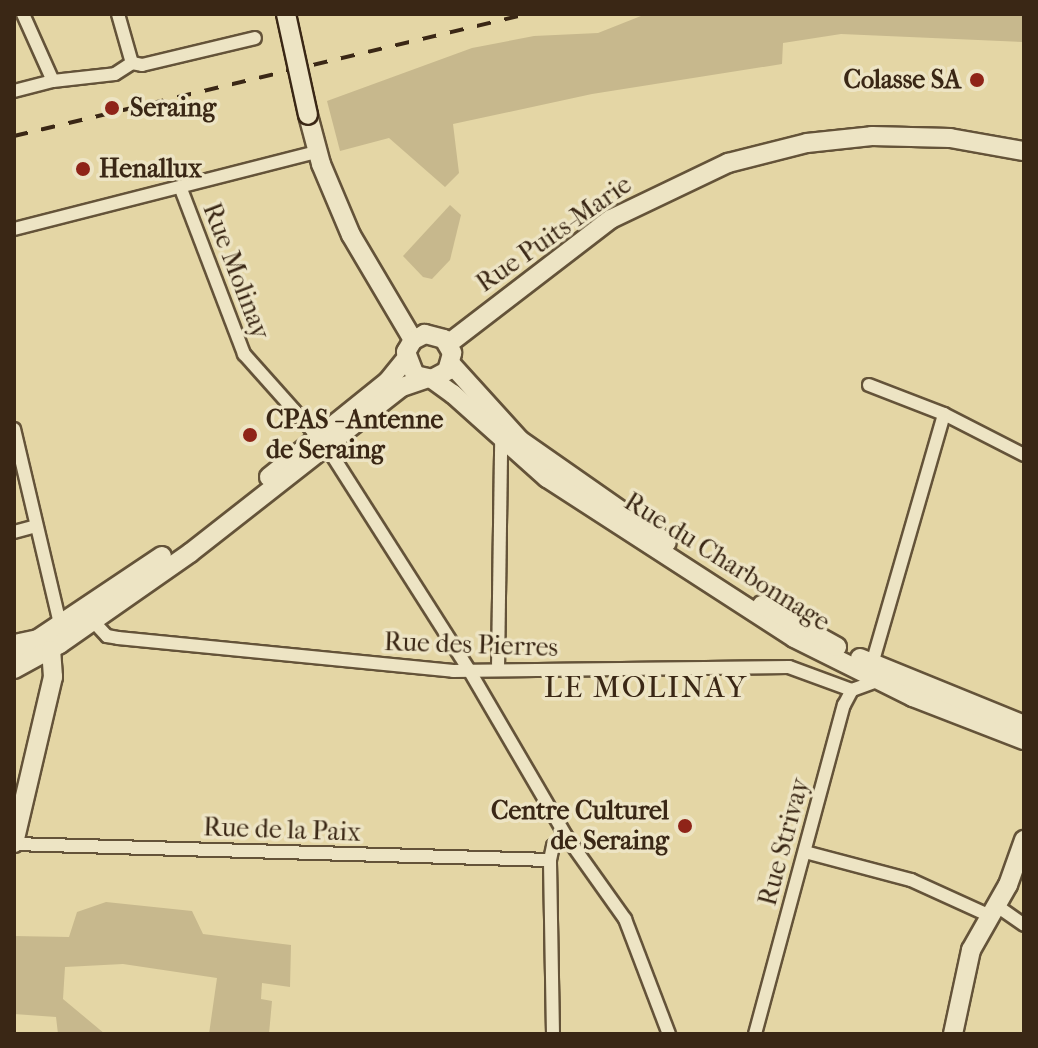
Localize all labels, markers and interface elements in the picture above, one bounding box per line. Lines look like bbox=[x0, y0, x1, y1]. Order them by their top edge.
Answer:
place label: Colasse SA bbox=[843, 64, 961, 96]
marker: Colasse SA bbox=[968, 71, 986, 89]
place label: Seraing bbox=[130, 92, 216, 124]
marker: Seraing bbox=[101, 97, 123, 119]
place label: Henallux bbox=[99, 153, 202, 185]
marker: Henallux bbox=[74, 160, 92, 178]
street label: Rue Puits-Marie bbox=[470, 169, 638, 299]
street label: Rue Molinay bbox=[196, 198, 276, 344]
place label: CPAS - Antenne de Seraing bbox=[266, 404, 443, 466]
marker: CPAS - Antenne de Seraing bbox=[241, 426, 259, 444]
street label: Rue du Charbonnage bbox=[618, 486, 836, 638]
street label: Rue des Pierres bbox=[383, 626, 559, 664]
district label: LE MOLINAY bbox=[544, 670, 748, 706]
street label: Rue Strivay bbox=[752, 775, 816, 909]
place label: Centre Culturel de Seraing bbox=[491, 795, 669, 856]
street label: Rue de la Paix bbox=[203, 812, 361, 848]
marker: Centre Culturel de Seraing bbox=[676, 817, 694, 835]

